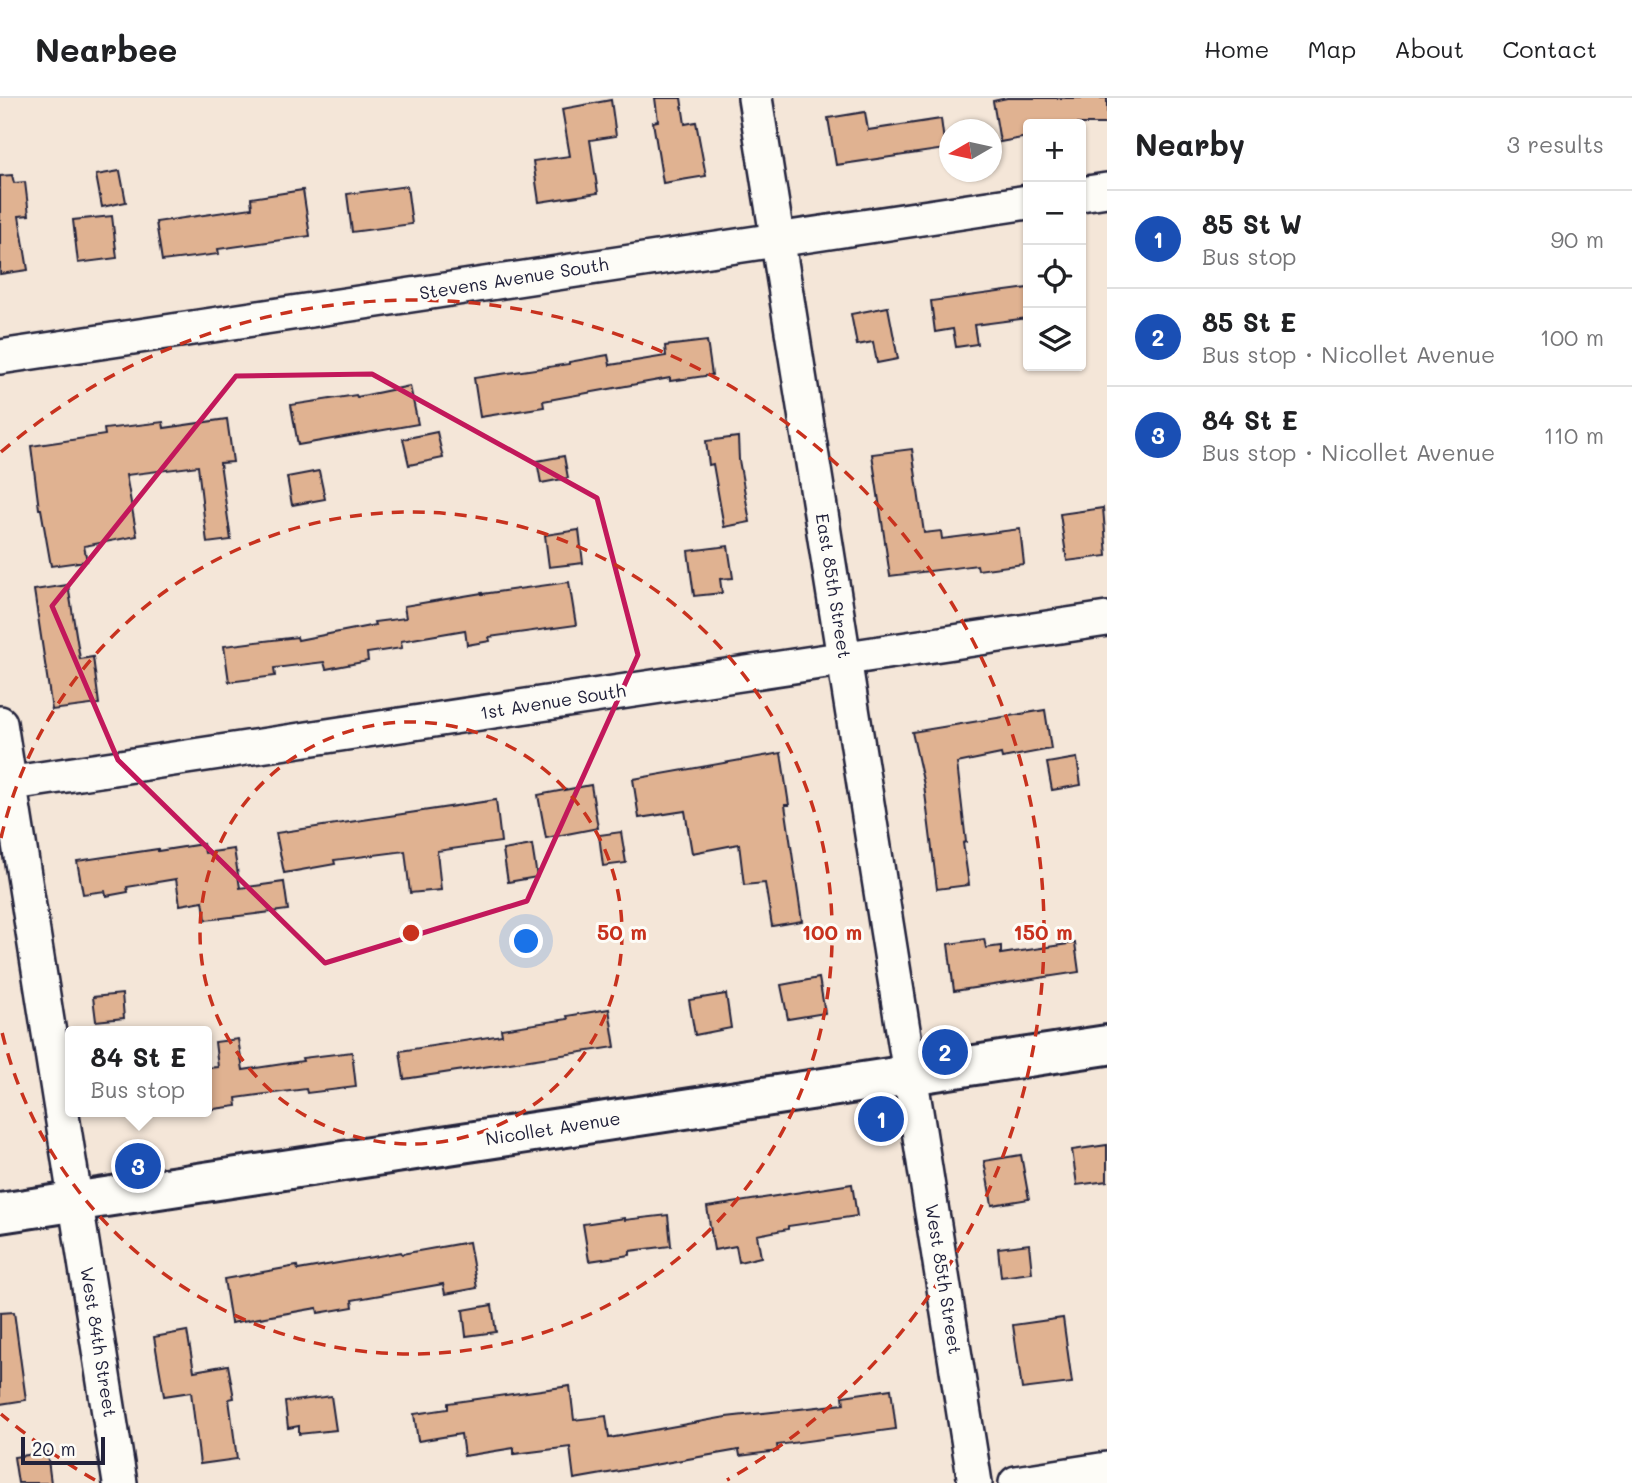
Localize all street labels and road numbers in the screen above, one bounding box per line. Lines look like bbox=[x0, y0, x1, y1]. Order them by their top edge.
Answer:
street label: Stevens Avenue South bbox=[418, 251, 610, 305]
street label: East 85th Street bbox=[811, 512, 857, 660]
street label: 1st Avenue South bbox=[478, 678, 627, 724]
street label: Nicollet Avenue bbox=[484, 1106, 622, 1151]
street label: West 85th Street bbox=[920, 1202, 968, 1356]
street label: West 84th Street bbox=[75, 1265, 123, 1419]

